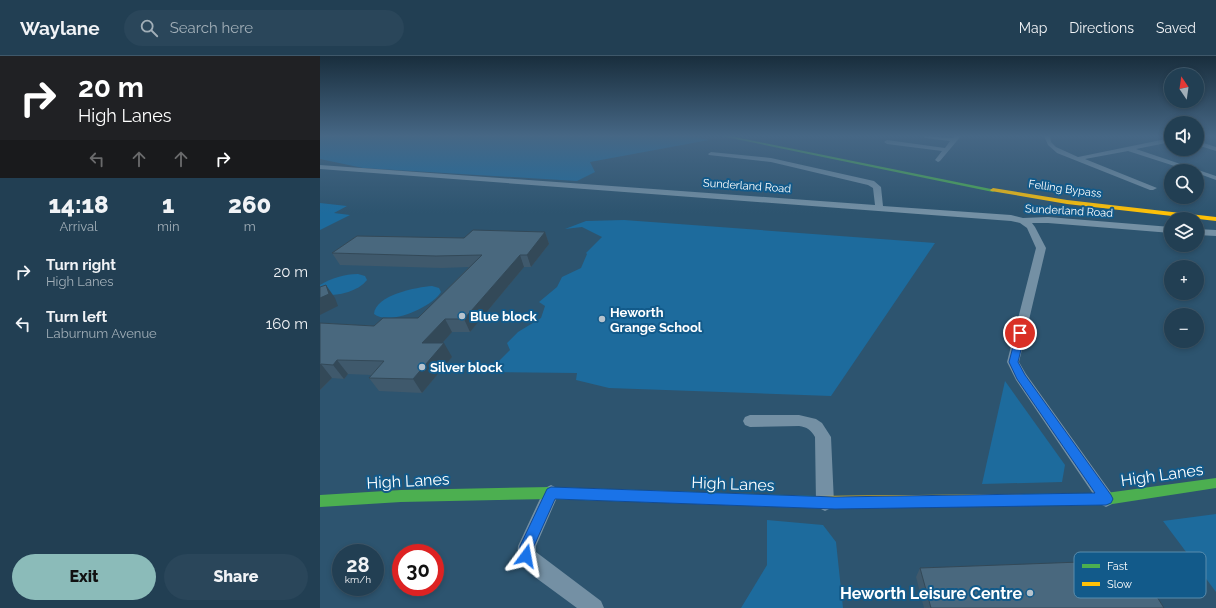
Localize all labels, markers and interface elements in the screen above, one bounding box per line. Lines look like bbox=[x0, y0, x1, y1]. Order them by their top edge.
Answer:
search box bbox=[124, 10, 404, 46]
text: Waylane bbox=[20, 17, 100, 39]
icon: search bbox=[138, 17, 160, 39]
text: Search here bbox=[170, 19, 253, 37]
text: Map bbox=[1019, 20, 1047, 36]
text: Directions bbox=[1069, 20, 1134, 36]
text: Saved bbox=[1156, 20, 1196, 36]
north arrow bbox=[1164, 68, 1204, 108]
map controls bbox=[1164, 68, 1204, 348]
text: 20 m bbox=[78, 71, 144, 104]
icon: right bbox=[12, 72, 64, 124]
text: High Lanes bbox=[78, 105, 171, 126]
button: sound bbox=[1164, 116, 1204, 156]
icon: left bbox=[86, 148, 108, 170]
icon: ahead bbox=[128, 148, 150, 170]
icon: ahead bbox=[170, 148, 192, 170]
icon: right bbox=[212, 148, 234, 170]
button: search bbox=[1164, 164, 1204, 204]
street label: Sunderland Road bbox=[703, 176, 792, 196]
street label: Felling Bypass bbox=[1028, 177, 1102, 201]
text: 14:18 bbox=[49, 190, 109, 219]
text: 1 bbox=[162, 190, 175, 219]
text: 260 bbox=[228, 190, 271, 219]
street label: Sunderland Road bbox=[1025, 202, 1114, 220]
button: layers bbox=[1164, 212, 1204, 252]
text: Arrival bbox=[59, 219, 98, 234]
text: min bbox=[157, 219, 179, 234]
text: m bbox=[244, 219, 256, 234]
text: Turn right bbox=[46, 256, 116, 274]
button: + bbox=[1164, 260, 1204, 300]
icon: right bbox=[12, 261, 34, 283]
text: 20 m bbox=[273, 263, 308, 281]
text: High Lanes bbox=[46, 274, 114, 289]
place label: Heworth Grange School bbox=[610, 305, 703, 335]
text: Turn left bbox=[46, 308, 107, 326]
button: − bbox=[1164, 308, 1204, 348]
place label: Blue block bbox=[470, 309, 537, 324]
marker: Blue block bbox=[457, 311, 467, 321]
icon: left bbox=[12, 313, 34, 335]
marker: Heworth Grange School bbox=[597, 314, 607, 324]
text: 160 m bbox=[266, 315, 308, 333]
pin bbox=[1003, 316, 1037, 350]
icon: arrive bbox=[1009, 322, 1031, 344]
text: Laburnum Avenue bbox=[46, 326, 157, 341]
place label: Silver block bbox=[430, 360, 503, 375]
marker: Silver block bbox=[417, 362, 427, 372]
street label: High Lanes bbox=[1120, 460, 1205, 490]
street label: High Lanes bbox=[366, 469, 450, 493]
street label: High Lanes bbox=[691, 473, 775, 495]
position arrow bbox=[505, 535, 547, 577]
speed limit sign: 30 bbox=[392, 544, 444, 596]
legend bbox=[1074, 552, 1206, 598]
text: 28 bbox=[346, 553, 370, 577]
button: Exit bbox=[12, 554, 156, 600]
button: Share bbox=[164, 554, 308, 600]
text: Fast bbox=[1107, 560, 1128, 573]
text: km/h bbox=[345, 574, 371, 585]
text: Slow bbox=[1107, 578, 1132, 591]
place label: Heworth Leisure Centre bbox=[840, 584, 1022, 603]
marker: Heworth Leisure Centre bbox=[1025, 588, 1035, 598]

